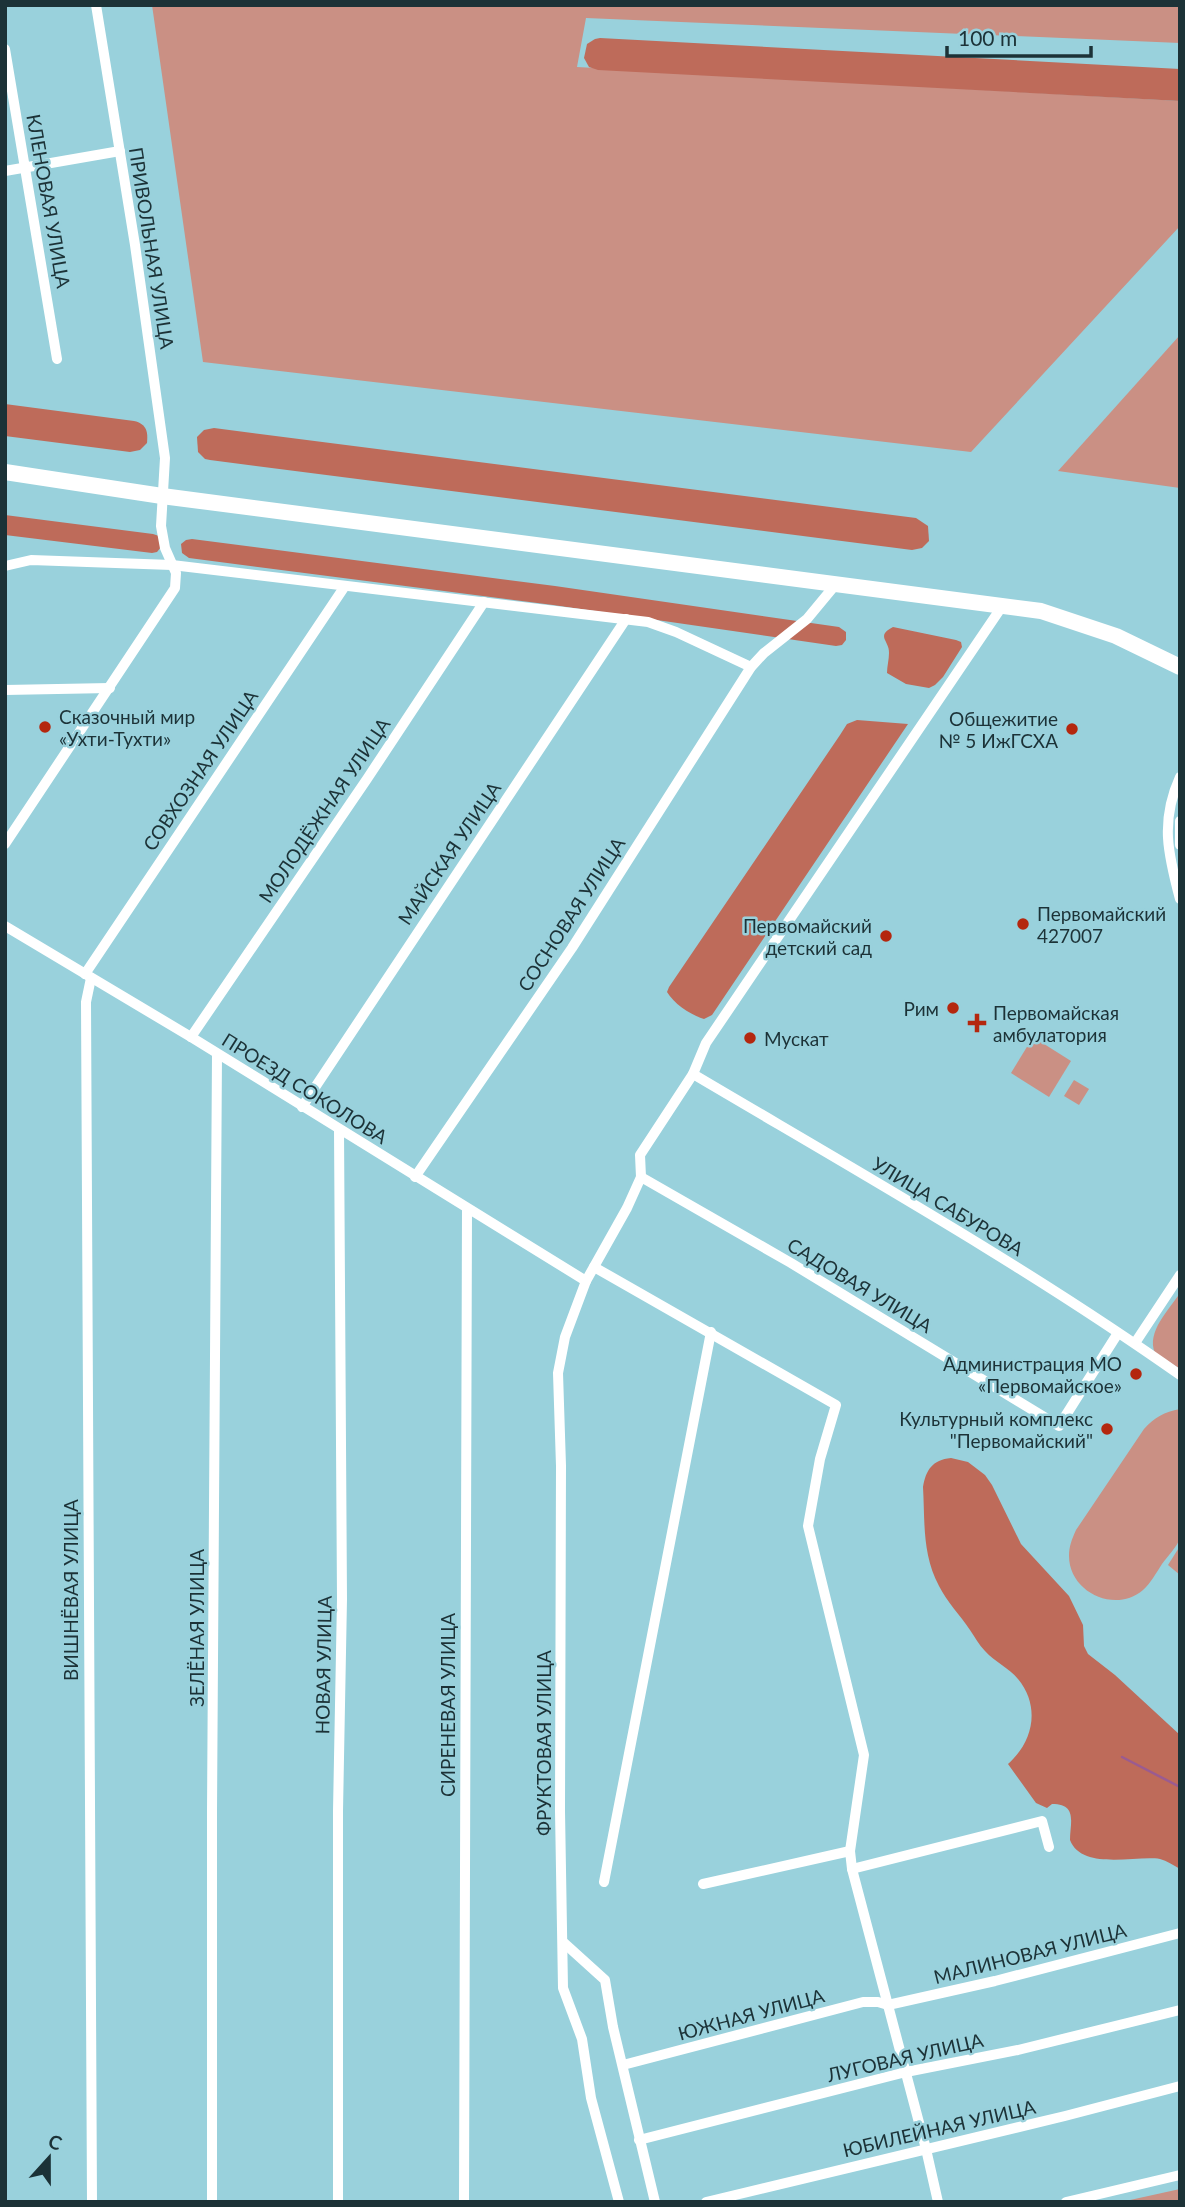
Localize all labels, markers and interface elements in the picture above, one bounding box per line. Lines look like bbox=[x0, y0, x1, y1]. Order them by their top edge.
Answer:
scale bar bbox=[947, 14, 1090, 58]
text: 100 m bbox=[958, 25, 1017, 50]
street label: КЛЕНОВАЯ УЛИЦА bbox=[22, 112, 76, 290]
street label: ПРИВОЛЬНАЯ УЛИЦА bbox=[125, 146, 179, 351]
street label: СОВХОЗНАЯ УЛИЦА bbox=[138, 685, 262, 855]
place label: Сказочный мир «Ухти-Тухти» bbox=[59, 705, 195, 750]
place label: Общежитие № 5 ИжГСХА bbox=[939, 707, 1058, 752]
street label: МОЛОДЁЖНАЯ УЛИЦА bbox=[253, 713, 395, 907]
marker: Сказочный мир «Ухти-Тухти» bbox=[37, 719, 53, 735]
marker: Общежитие № 5 ИжГСХА bbox=[1064, 721, 1080, 737]
street label: МАЙСКАЯ УЛИЦА bbox=[393, 777, 505, 929]
street label: СОСНОВАЯ УЛИЦА bbox=[513, 832, 630, 995]
place label: Первомайский 427007 bbox=[1037, 902, 1166, 947]
place label: Первомайский детский сад bbox=[743, 914, 872, 959]
marker: Первомайский 427007 bbox=[1015, 916, 1031, 932]
marker: Первомайский детский сад bbox=[878, 928, 894, 944]
place label: Рим bbox=[903, 997, 939, 1020]
marker: Рим bbox=[945, 1000, 961, 1016]
place label: Первомайская амбулатория bbox=[993, 1001, 1119, 1046]
marker: Первомайская амбулатория bbox=[967, 1013, 987, 1033]
place label: Мускат bbox=[764, 1027, 829, 1050]
street label: ПРОЕЗД СОКОЛОВА bbox=[218, 1028, 392, 1148]
marker: Мускат bbox=[742, 1030, 758, 1046]
street label: УЛИЦА САБУРОВА bbox=[868, 1152, 1028, 1260]
street label: САДОВАЯ УЛИЦА bbox=[783, 1233, 937, 1337]
place label: Администрация МО «Первомайское» bbox=[943, 1352, 1122, 1397]
marker: Администрация МО «Первомайское» bbox=[1128, 1366, 1144, 1382]
place label: Культурный комплекс "Первомайский" bbox=[899, 1407, 1093, 1452]
marker: Культурный комплекс "Первомайский" bbox=[1099, 1421, 1115, 1437]
street label: ВИШНЁВАЯ УЛИЦА bbox=[59, 1499, 82, 1681]
street label: ЗЕЛЁНАЯ УЛИЦА bbox=[185, 1549, 208, 1707]
street label: НОВАЯ УЛИЦА bbox=[310, 1595, 336, 1735]
street label: СИРЕНЕВАЯ УЛИЦА bbox=[436, 1613, 459, 1797]
street label: ФРУКТОВАЯ УЛИЦА bbox=[532, 1650, 555, 1836]
street label: МАЛИНОВАЯ УЛИЦА bbox=[931, 1918, 1129, 1988]
street label: ЮЖНАЯ УЛИЦА bbox=[675, 1983, 827, 2045]
street label: ЛУГОВАЯ УЛИЦА bbox=[824, 2028, 985, 2086]
street label: ЮБИЛЕЙНАЯ УЛИЦА bbox=[840, 2095, 1038, 2161]
north arrow bbox=[14, 2123, 84, 2193]
text: С bbox=[45, 2129, 66, 2155]

